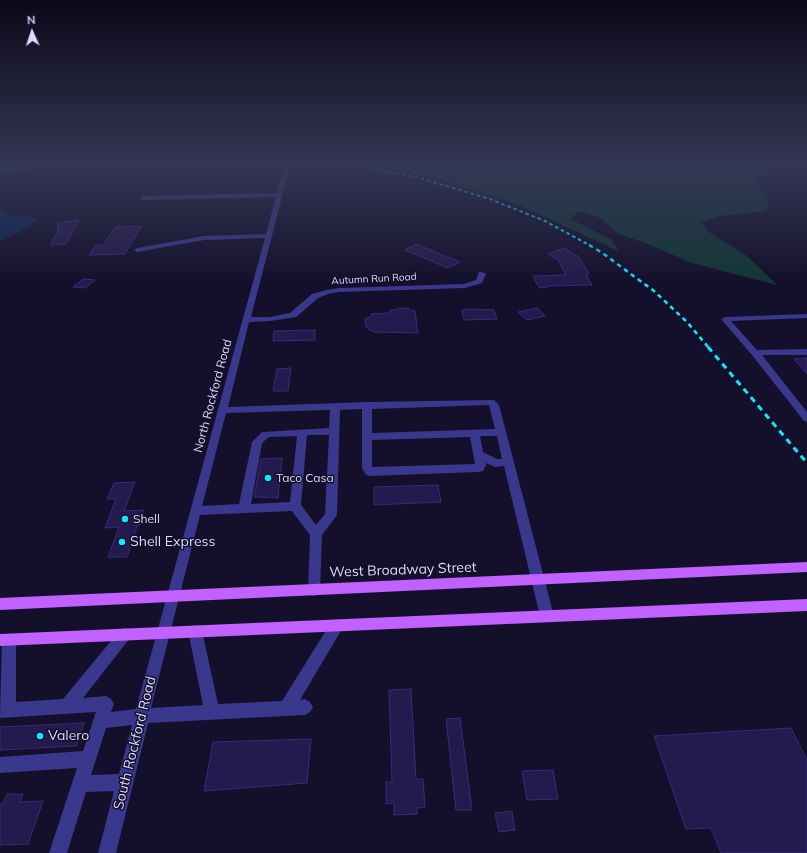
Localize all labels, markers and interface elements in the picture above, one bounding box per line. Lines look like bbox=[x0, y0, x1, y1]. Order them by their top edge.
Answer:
north arrow bbox=[12, 12, 52, 52]
text: N bbox=[27, 13, 36, 27]
street label: Autumn Run Road bbox=[331, 271, 417, 287]
street label: North Rockford Road bbox=[191, 338, 235, 454]
place label: Taco Casa bbox=[276, 471, 334, 485]
marker: Taco Casa bbox=[263, 473, 273, 483]
place label: Shell bbox=[133, 512, 160, 526]
marker: Shell bbox=[120, 514, 130, 524]
place label: Shell Express bbox=[130, 534, 215, 550]
marker: Shell Express bbox=[117, 537, 127, 547]
street label: West Broadway Street bbox=[329, 559, 477, 581]
street label: South Rockford Road bbox=[110, 674, 160, 812]
place label: Valero bbox=[48, 728, 89, 744]
marker: Valero bbox=[35, 731, 45, 741]

